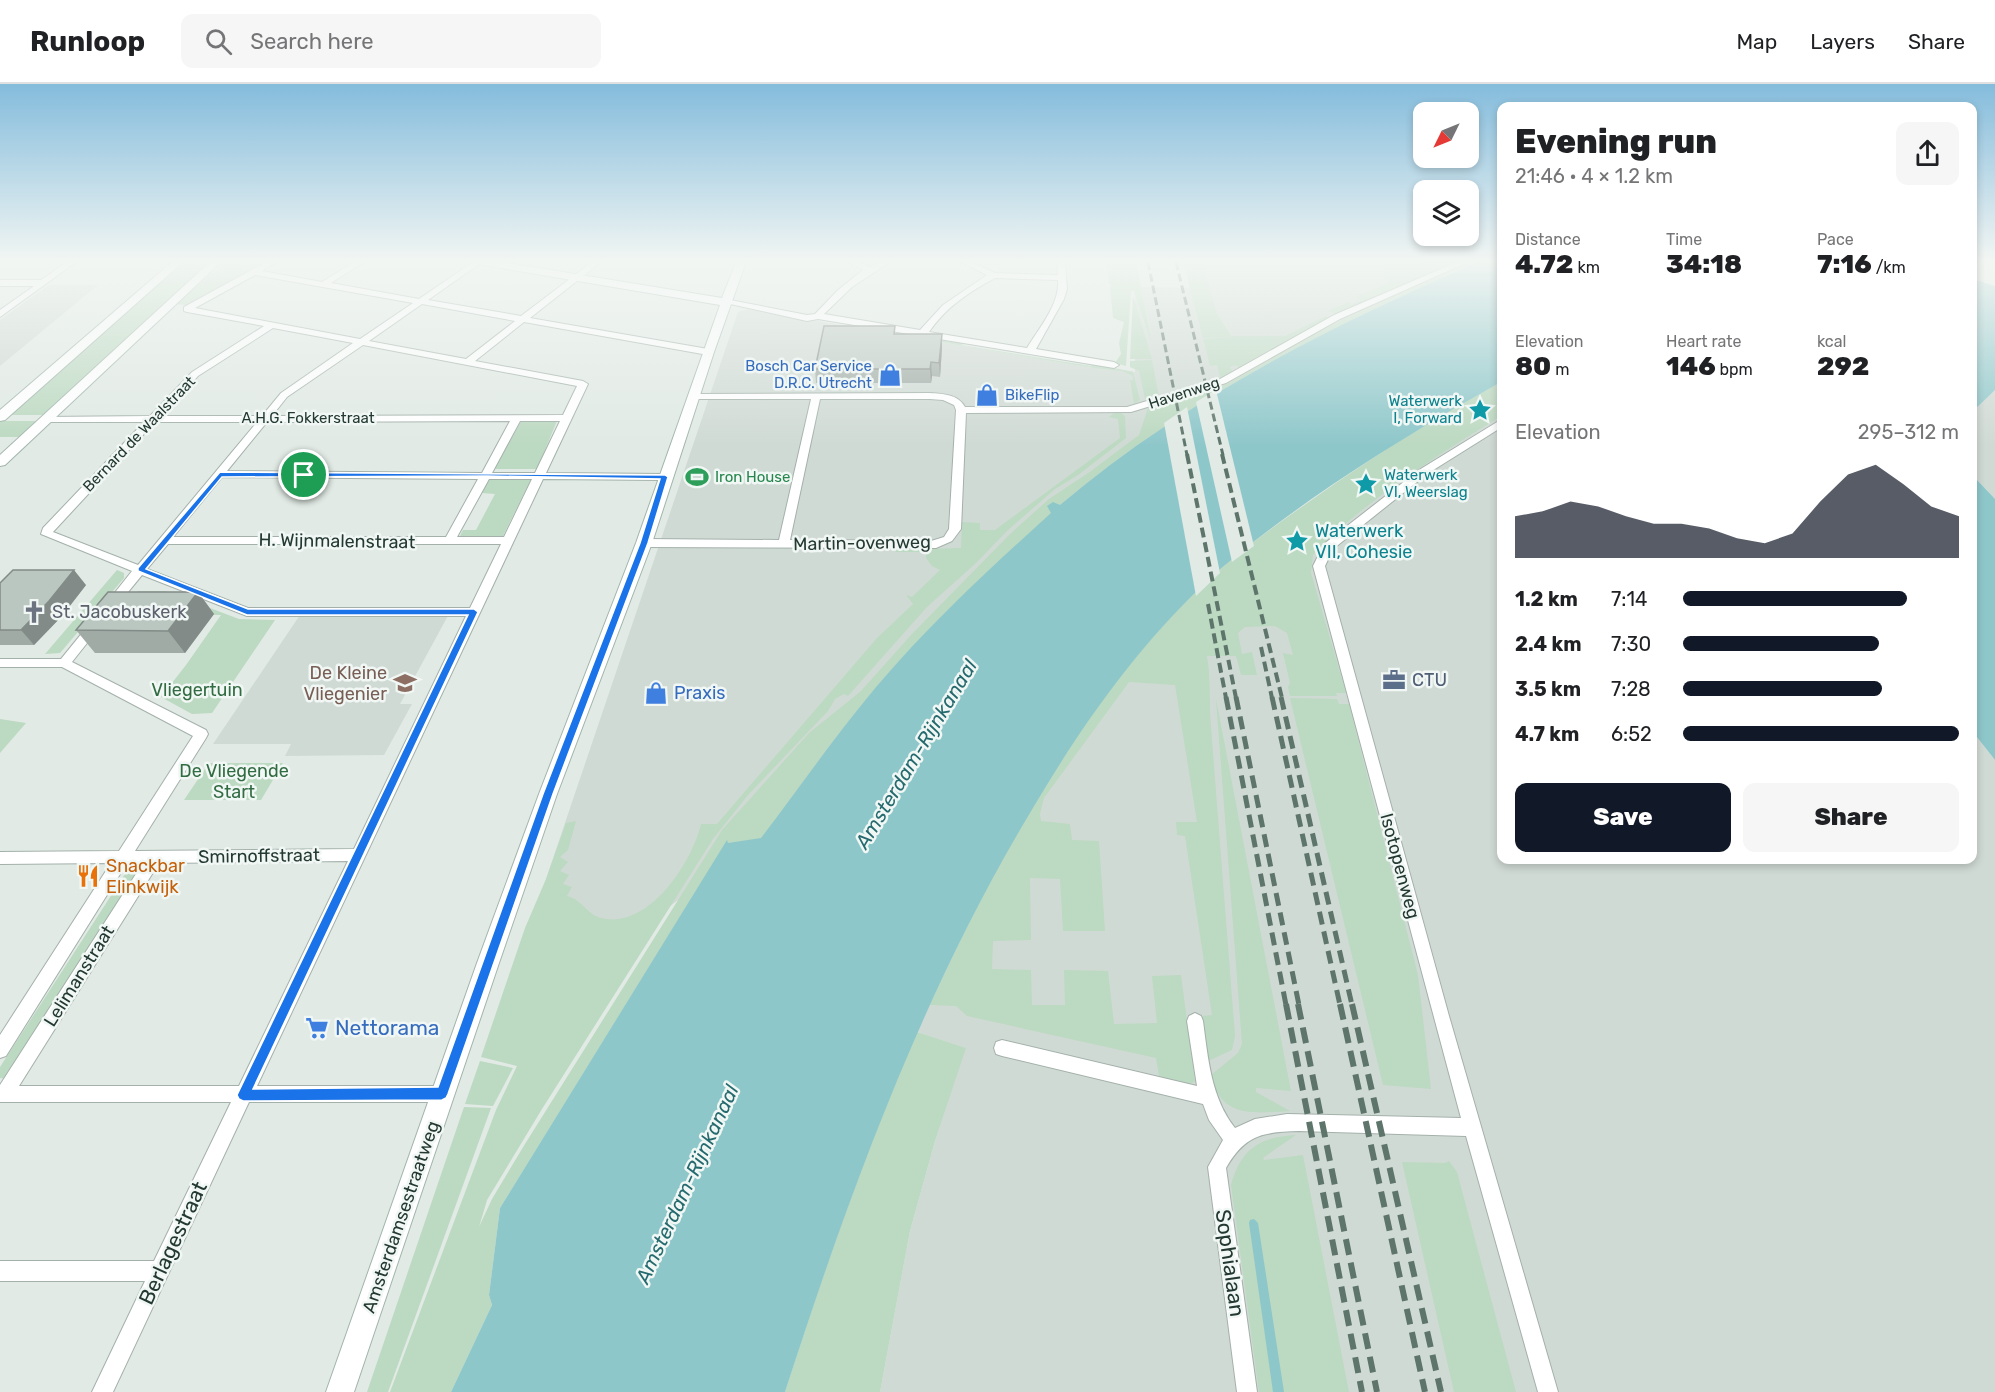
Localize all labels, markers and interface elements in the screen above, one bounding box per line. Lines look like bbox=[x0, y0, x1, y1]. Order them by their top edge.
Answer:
search box bbox=[181, 14, 601, 68]
text: Runloop bbox=[30, 25, 145, 58]
icon: search bbox=[202, 25, 235, 58]
text: Search here bbox=[250, 28, 374, 55]
text: Map bbox=[1736, 29, 1777, 54]
text: Layers bbox=[1810, 29, 1875, 54]
text: Share bbox=[1908, 29, 1965, 54]
north arrow bbox=[1413, 102, 1479, 168]
map controls bbox=[1413, 102, 1479, 246]
text: Evening run bbox=[1515, 122, 1717, 161]
button: share bbox=[1896, 122, 1959, 185]
text: 21:46 · 4 × 1.2 km bbox=[1515, 164, 1673, 188]
button: layers bbox=[1413, 180, 1479, 246]
text: Distance bbox=[1515, 230, 1581, 249]
text: Time bbox=[1666, 230, 1702, 249]
text: Pace bbox=[1817, 230, 1854, 249]
text: 4.72 bbox=[1515, 249, 1573, 280]
text: 34:18 bbox=[1666, 249, 1742, 280]
text: 7:16 bbox=[1817, 249, 1872, 280]
text: km bbox=[1573, 258, 1600, 277]
text: /km bbox=[1872, 258, 1906, 277]
text: Elevation bbox=[1515, 332, 1584, 351]
text: Heart rate bbox=[1666, 332, 1741, 351]
text: kcal bbox=[1817, 332, 1846, 351]
text: 80 bbox=[1515, 351, 1551, 382]
text: 146 bbox=[1666, 351, 1716, 382]
text: 292 bbox=[1817, 351, 1869, 382]
place label: Bosch Car Service D.R.C. Utrecht bbox=[745, 357, 872, 392]
text: m bbox=[1551, 360, 1569, 379]
text: bpm bbox=[1716, 360, 1753, 379]
shop icon: Bosch Car Service D.R.C. Utrecht bbox=[877, 362, 903, 388]
street label: Bernard de Waalstraat bbox=[79, 372, 199, 496]
street label: Havenweg bbox=[1146, 373, 1222, 413]
shop icon: BikeFlip bbox=[974, 382, 1000, 408]
place label: BikeFlip bbox=[1005, 386, 1059, 404]
place label: Waterwerk I, Forward bbox=[1388, 392, 1462, 427]
place icon: Waterwerk I, Forward bbox=[1467, 397, 1493, 423]
street label: A.H.G. Fokkerstraat bbox=[241, 409, 375, 427]
text: Elevation bbox=[1515, 420, 1601, 444]
text: 295–312 m bbox=[1858, 420, 1959, 444]
pin bbox=[278, 449, 329, 500]
icon: arrive bbox=[287, 458, 320, 491]
sports icon: Iron House bbox=[684, 464, 710, 490]
place label: Waterwerk VI, Weerslag bbox=[1384, 466, 1468, 501]
place label: Iron House bbox=[715, 468, 790, 486]
place icon: Waterwerk VI, Weerslag bbox=[1353, 471, 1379, 497]
place label: Waterwerk VII, Cohesie bbox=[1315, 520, 1412, 563]
place icon: Waterwerk VII, Cohesie bbox=[1284, 528, 1310, 554]
street label: H. Wijnmalenstraat bbox=[258, 529, 416, 553]
street label: Martin-ovenweg bbox=[793, 531, 931, 555]
text: 1.2 km bbox=[1515, 587, 1578, 611]
text: 7:14 bbox=[1611, 587, 1647, 611]
church icon: St. Jacobuskerk bbox=[21, 599, 47, 625]
place label: St. Jacobuskerk bbox=[52, 601, 187, 623]
text: 2.4 km bbox=[1515, 632, 1581, 656]
text: 7:30 bbox=[1611, 632, 1651, 656]
water label: Amsterdam-Rijnkanaal bbox=[849, 654, 983, 854]
place label: De Kleine Vliegenier bbox=[303, 662, 387, 705]
office icon: CTU bbox=[1381, 667, 1407, 693]
place label: CTU bbox=[1412, 669, 1447, 691]
school or university icon: De Kleine Vliegenier bbox=[392, 670, 418, 696]
text: 3.5 km bbox=[1515, 677, 1581, 701]
text: 7:28 bbox=[1611, 677, 1651, 701]
park label: Vliegertuin bbox=[151, 679, 243, 701]
shop icon: Praxis bbox=[643, 680, 669, 706]
place label: Praxis bbox=[674, 682, 725, 704]
text: 4.7 km bbox=[1515, 722, 1579, 746]
text: 6:52 bbox=[1611, 722, 1652, 746]
park label: De Vliegende Start bbox=[179, 760, 289, 803]
button: Save bbox=[1515, 783, 1731, 852]
button: Share bbox=[1743, 783, 1959, 852]
street label: Isotopenweg bbox=[1375, 811, 1425, 921]
street label: Smirnoffstraat bbox=[198, 844, 320, 868]
place label: Snackbar Elinkwijk bbox=[106, 855, 185, 898]
restaurant icon: Snackbar Elinkwijk bbox=[75, 863, 101, 889]
street label: Lelimanstraat bbox=[39, 921, 119, 1031]
supermarket icon: Nettorama bbox=[304, 1015, 330, 1041]
place label: Nettorama bbox=[335, 1015, 439, 1040]
water label: Amsterdam-Rijnkanaal bbox=[630, 1080, 744, 1288]
street label: Amsterdamsestraatweg bbox=[358, 1118, 444, 1316]
street label: Berlagestraat bbox=[133, 1177, 212, 1308]
street label: Sophialaan bbox=[1211, 1208, 1250, 1318]

